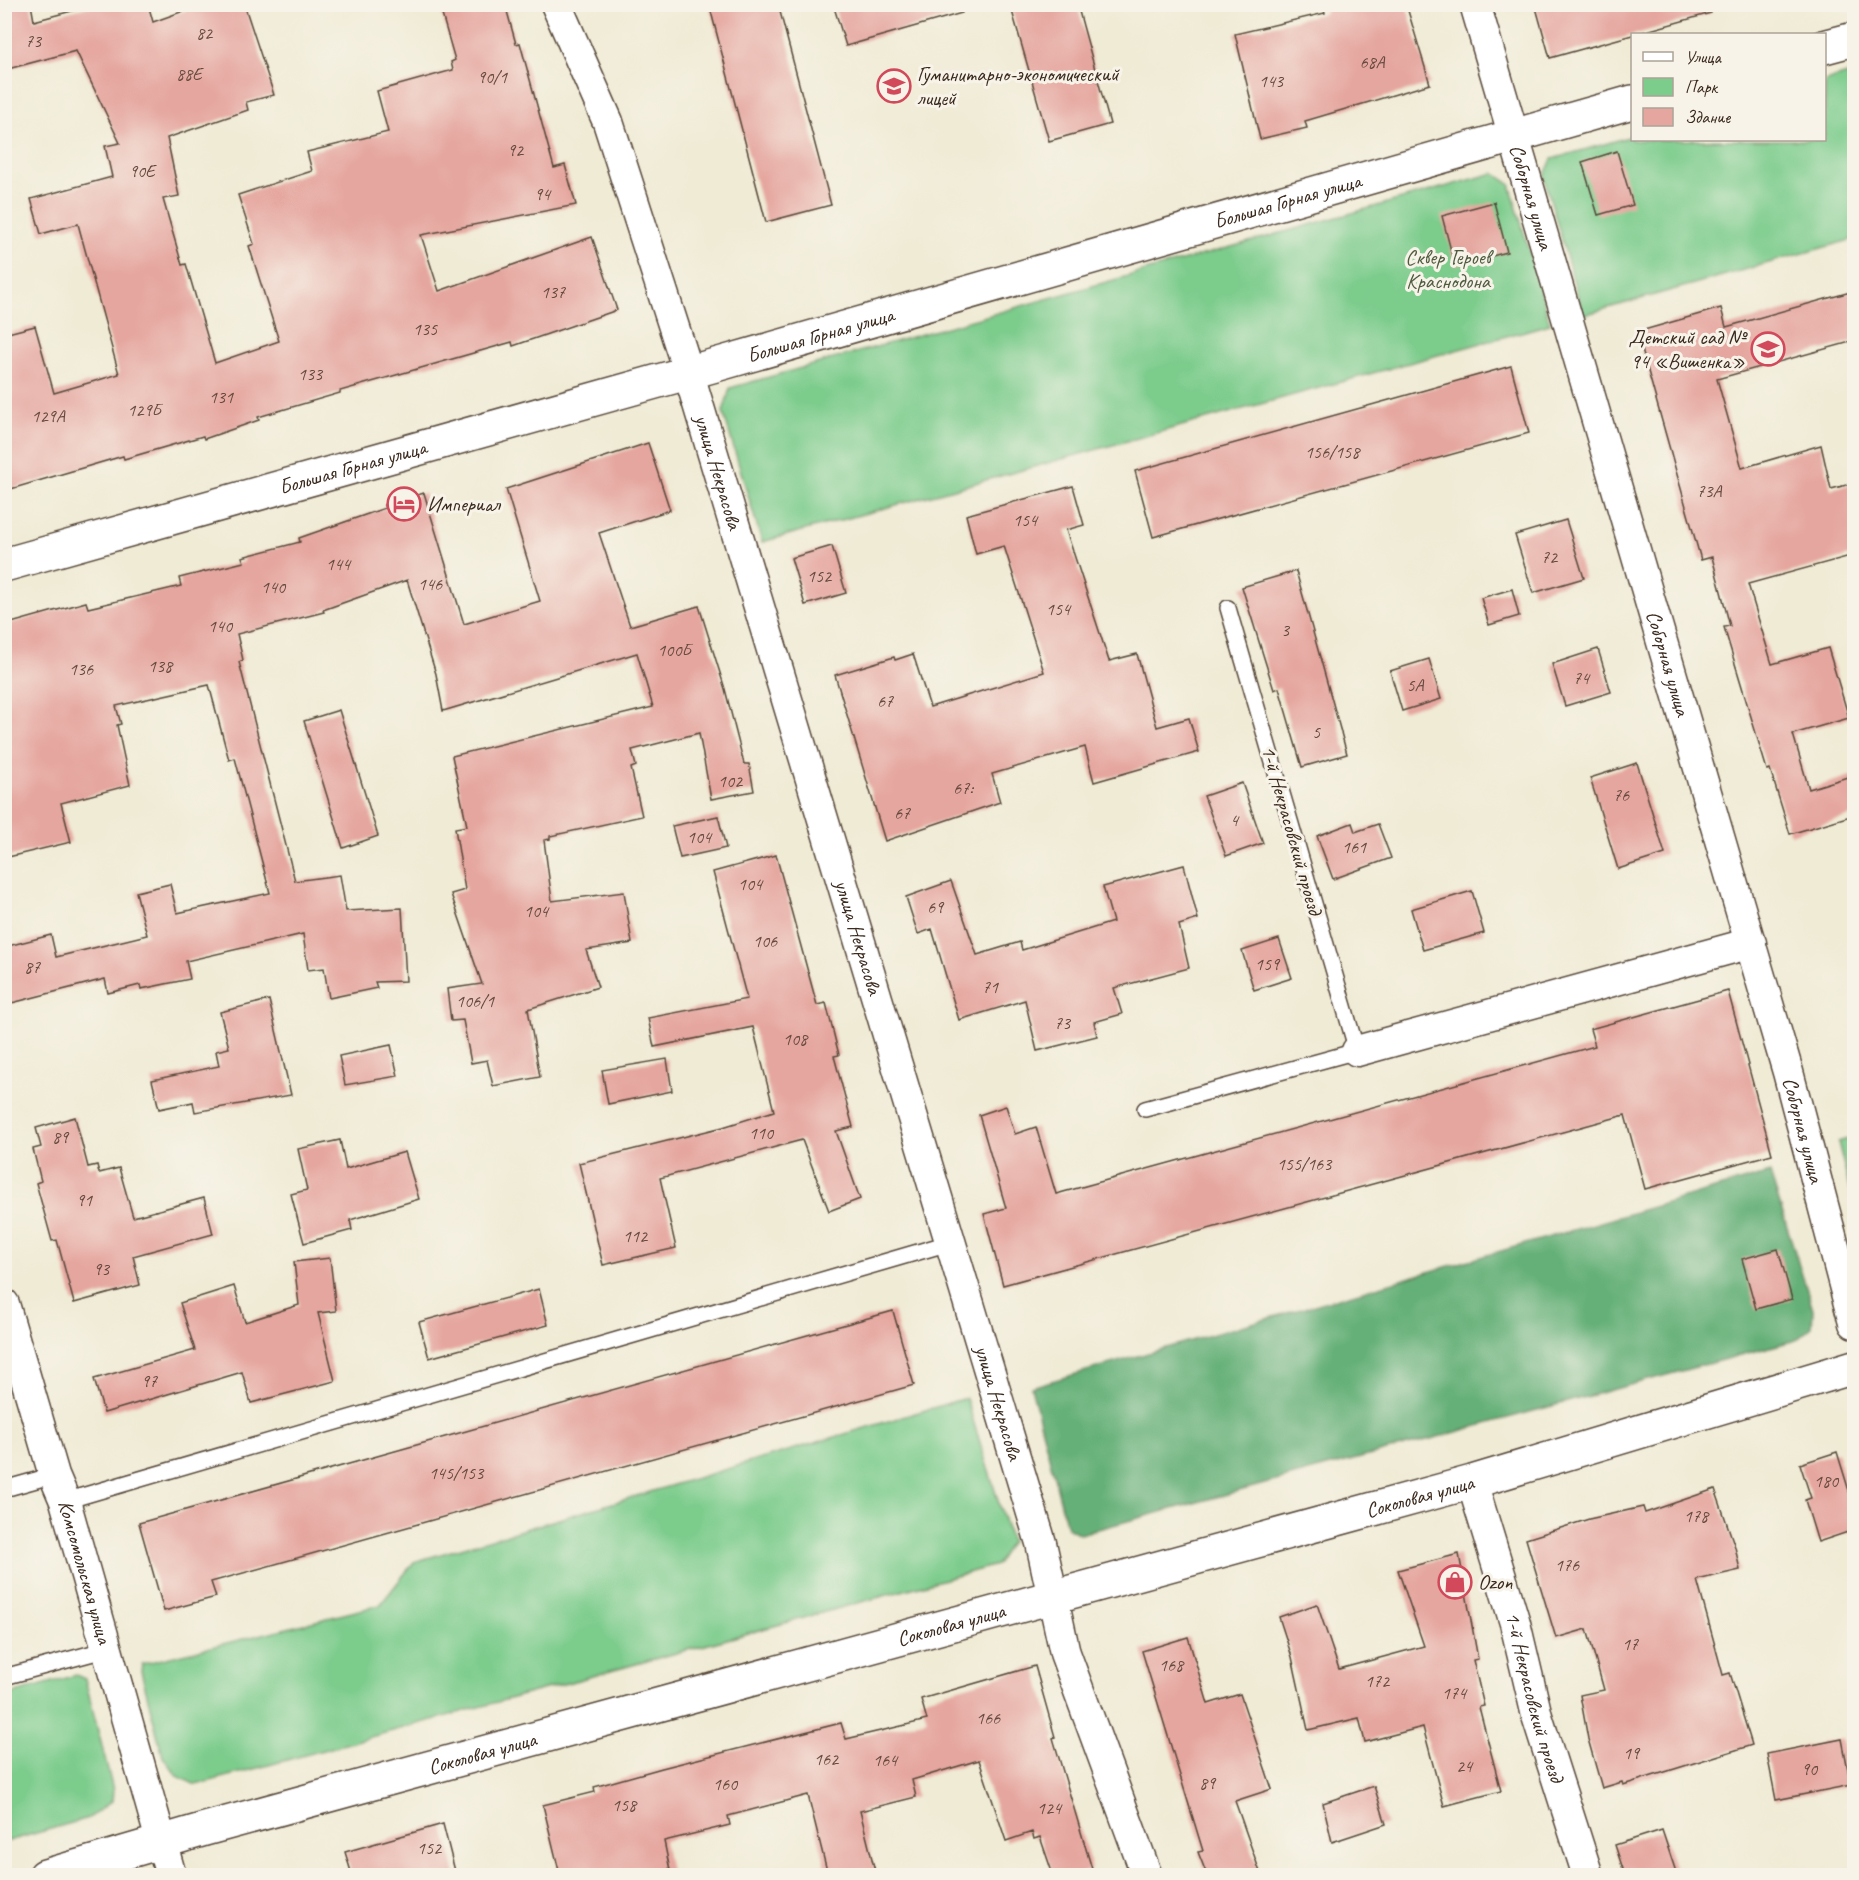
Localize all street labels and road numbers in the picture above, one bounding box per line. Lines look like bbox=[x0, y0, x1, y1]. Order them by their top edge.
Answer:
street label: Соборная улица bbox=[1504, 141, 1560, 254]
street label: Большая Горная улица bbox=[1211, 167, 1366, 234]
street label: Большая Горная улица bbox=[744, 301, 899, 368]
street label: улица Некрасова bbox=[688, 410, 749, 534]
street label: Большая Горная улица bbox=[276, 433, 431, 500]
street label: Соборная улица bbox=[1641, 608, 1696, 721]
street label: 1-й Некрасовский проезд bbox=[1255, 742, 1329, 920]
street label: улица Некрасова bbox=[828, 875, 889, 1000]
street label: Соборная улица bbox=[1777, 1074, 1830, 1188]
street label: улица Некрасова bbox=[969, 1340, 1029, 1465]
street label: Соколовая улица bbox=[1363, 1469, 1478, 1524]
street label: Комсомольская улица bbox=[52, 1497, 118, 1648]
street label: Соколовая улица bbox=[894, 1597, 1009, 1652]
street label: 1-й Некрасовский проезд bbox=[1499, 1609, 1571, 1788]
street label: Соколовая улица bbox=[425, 1726, 540, 1780]

